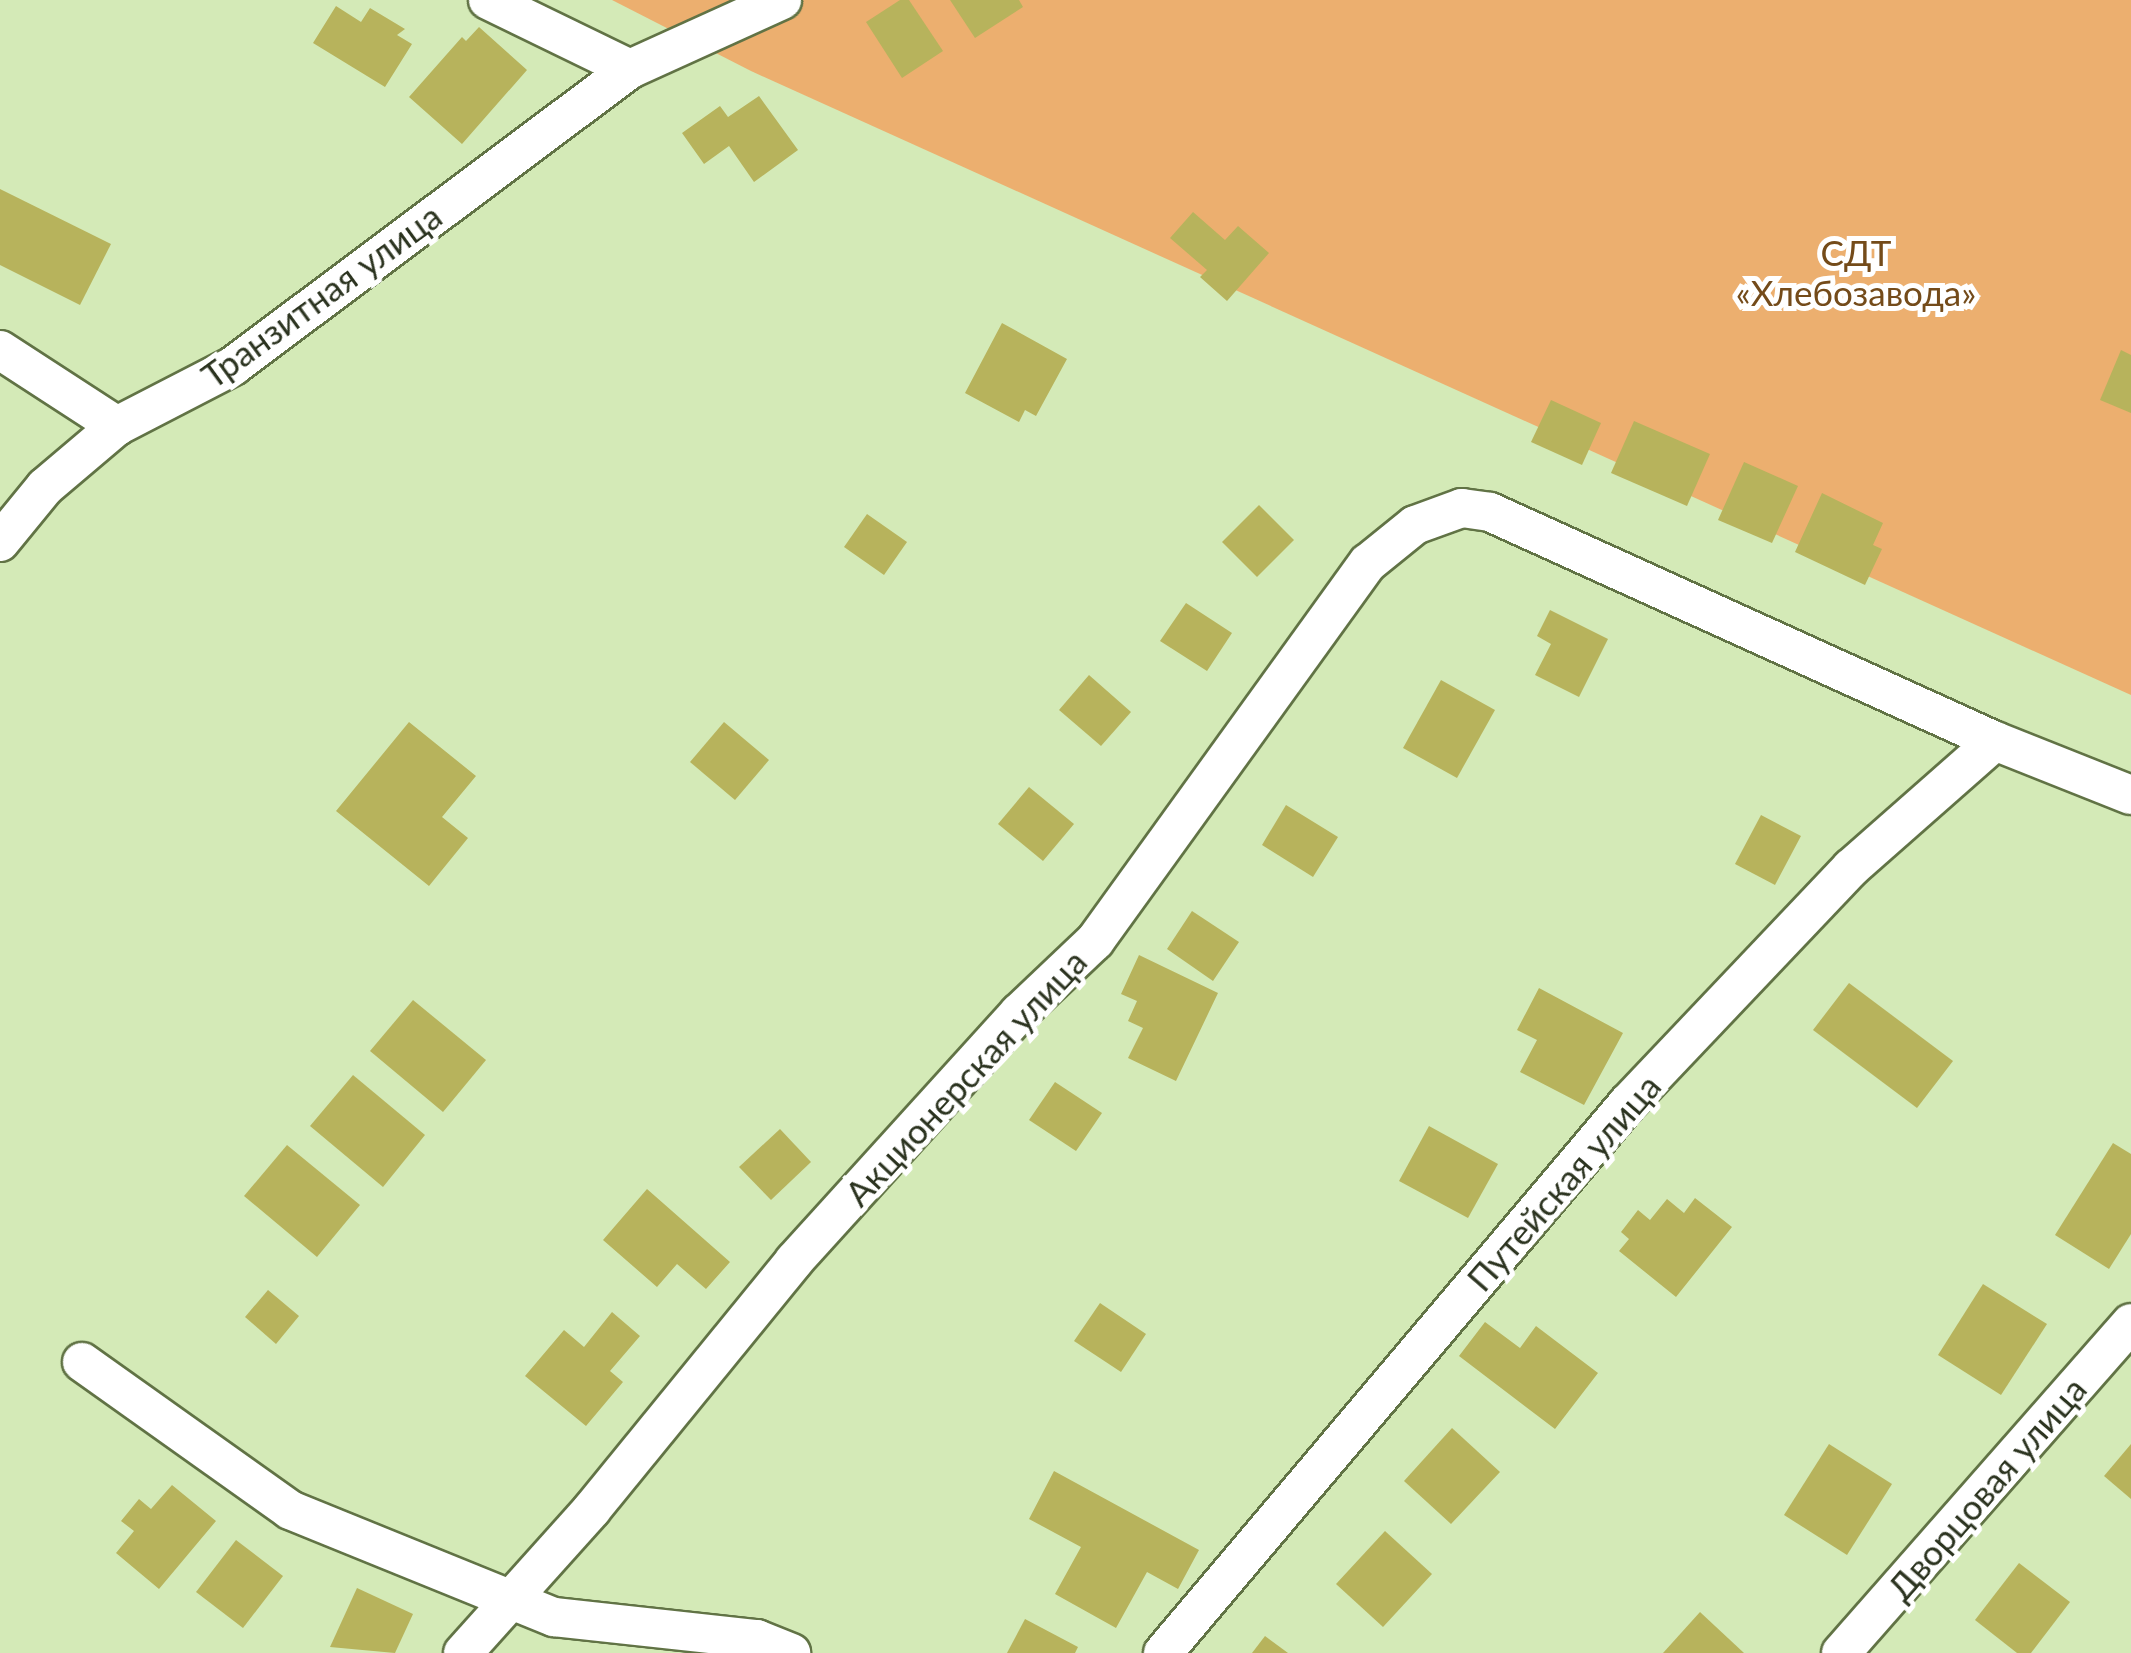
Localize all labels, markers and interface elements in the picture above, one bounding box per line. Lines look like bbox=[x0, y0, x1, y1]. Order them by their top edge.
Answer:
street label: Транзитная улица bbox=[193, 194, 449, 396]
park label: СДТ «Хлебозавода» bbox=[1736, 231, 1976, 313]
street label: Акционерская улица bbox=[836, 940, 1094, 1214]
street label: Путейская улица bbox=[1458, 1065, 1668, 1299]
street label: Дворцовая улица bbox=[1878, 1368, 2094, 1608]

